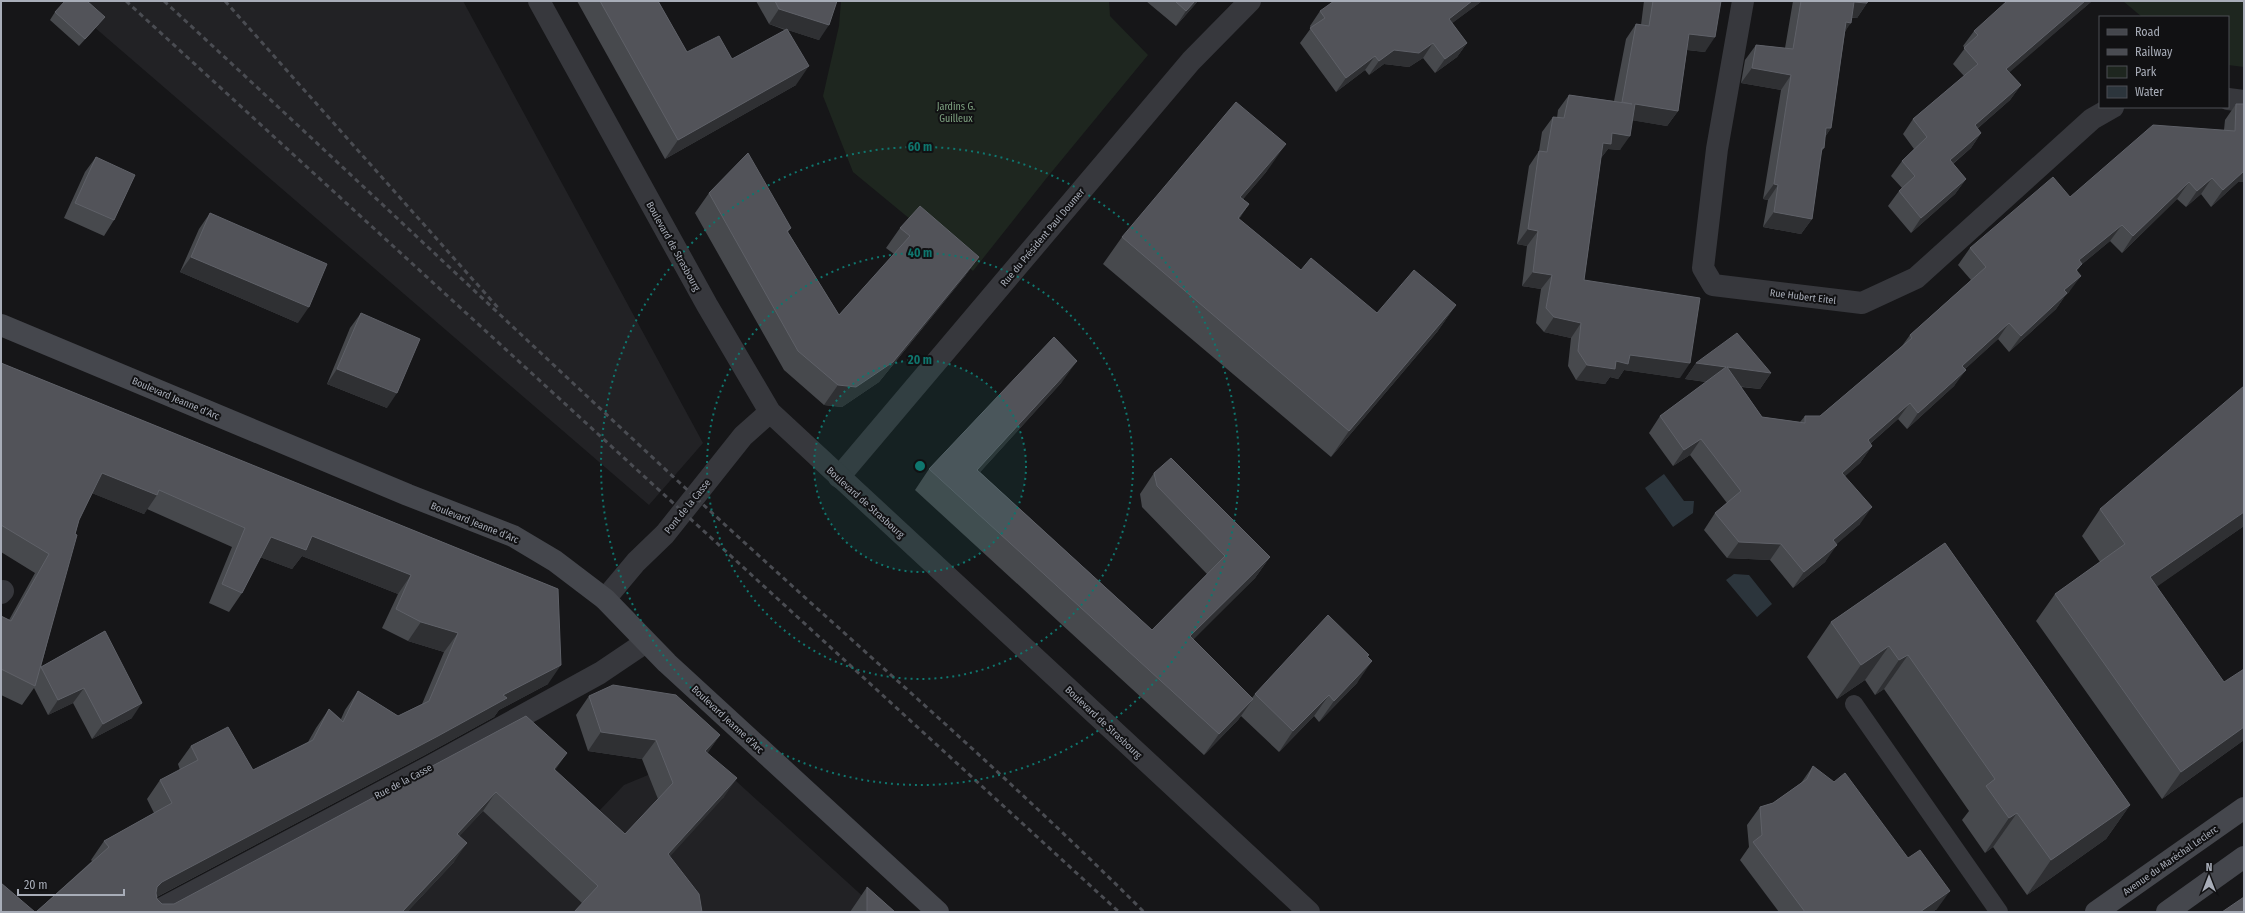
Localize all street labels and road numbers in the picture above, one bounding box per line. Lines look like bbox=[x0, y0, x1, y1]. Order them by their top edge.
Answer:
street label: Rue du Président Paul Doumer bbox=[998, 186, 1088, 289]
street label: Boulevard de Strasbourg bbox=[643, 200, 703, 294]
street label: Rue Hubert Eitel bbox=[1769, 287, 1837, 307]
street label: Boulevard Jeanne d’Arc bbox=[130, 375, 222, 423]
street label: Boulevard de Strasbourg bbox=[824, 465, 907, 541]
street label: Pont de la Casse bbox=[662, 477, 713, 536]
street label: Boulevard Jeanne d’Arc bbox=[429, 500, 521, 546]
street label: Boulevard Jeanne d’Arc bbox=[689, 683, 766, 757]
street label: Boulevard de Strasbourg bbox=[1062, 684, 1144, 762]
street label: Rue de la Casse bbox=[373, 762, 434, 802]
street label: Avenue du Maréchal Leclerc bbox=[2121, 823, 2221, 898]

